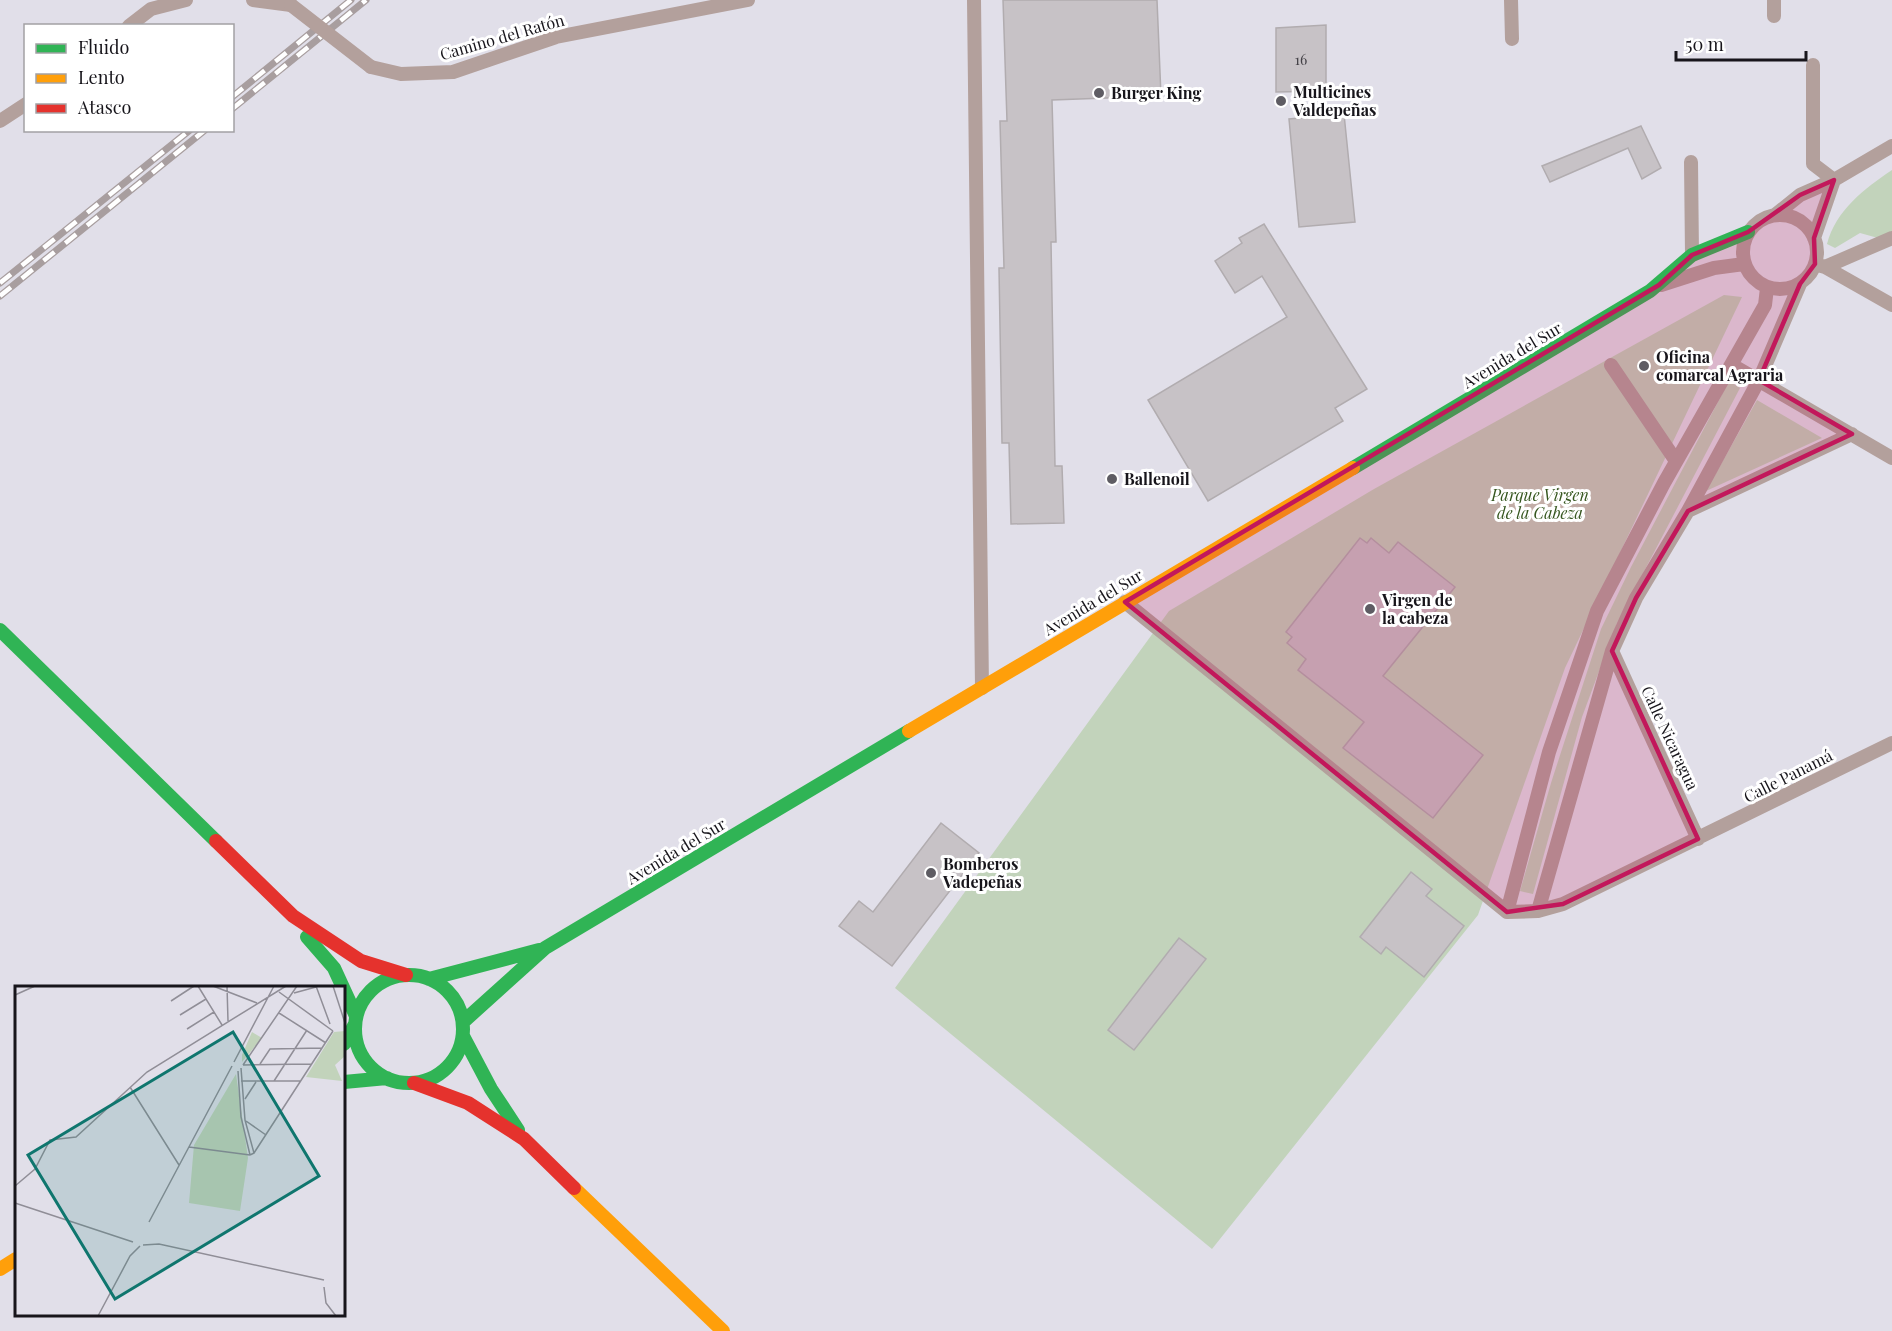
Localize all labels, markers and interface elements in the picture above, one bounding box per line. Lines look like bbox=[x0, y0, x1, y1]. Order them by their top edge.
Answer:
street label: Camino del Ratón bbox=[437, 9, 567, 64]
legend bbox=[24, 24, 234, 132]
scale bar bbox=[1676, 24, 1806, 62]
text: 50 m bbox=[1685, 32, 1724, 56]
text: Fluido bbox=[78, 35, 129, 59]
house number: 16 bbox=[1295, 50, 1307, 69]
text: Lento bbox=[78, 65, 125, 89]
place label: Multicines Valdepeñas bbox=[1292, 81, 1376, 120]
place label: Burger King bbox=[1111, 82, 1202, 103]
marker: Burger King bbox=[1092, 86, 1106, 100]
marker: Multicines Valdepeñas bbox=[1274, 94, 1288, 108]
text: Atasco bbox=[77, 95, 131, 119]
street label: Avenida del Sur bbox=[1457, 317, 1565, 393]
place label: Oficina comarcal Agraria bbox=[1656, 346, 1784, 385]
marker: Oficina comarcal Agraria bbox=[1637, 359, 1651, 373]
place label: Ballenoil bbox=[1124, 468, 1190, 489]
marker: Ballenoil bbox=[1105, 472, 1119, 486]
park label: Parque Virgen de la Cabeza bbox=[1490, 484, 1589, 523]
street label: Avenida del Sur bbox=[1038, 564, 1146, 640]
place label: Virgen de la cabeza bbox=[1381, 589, 1452, 628]
marker: Virgen de la cabeza bbox=[1363, 602, 1377, 616]
street label: Calle Nicaragua bbox=[1637, 682, 1704, 793]
street label: Calle Panamá bbox=[1740, 744, 1836, 807]
street label: Avenida del Sur bbox=[621, 813, 729, 889]
place label: Bomberos Vadepeñas bbox=[942, 853, 1022, 892]
marker: Bomberos Vadepeñas bbox=[924, 866, 938, 880]
inset map bbox=[15, 986, 345, 1316]

